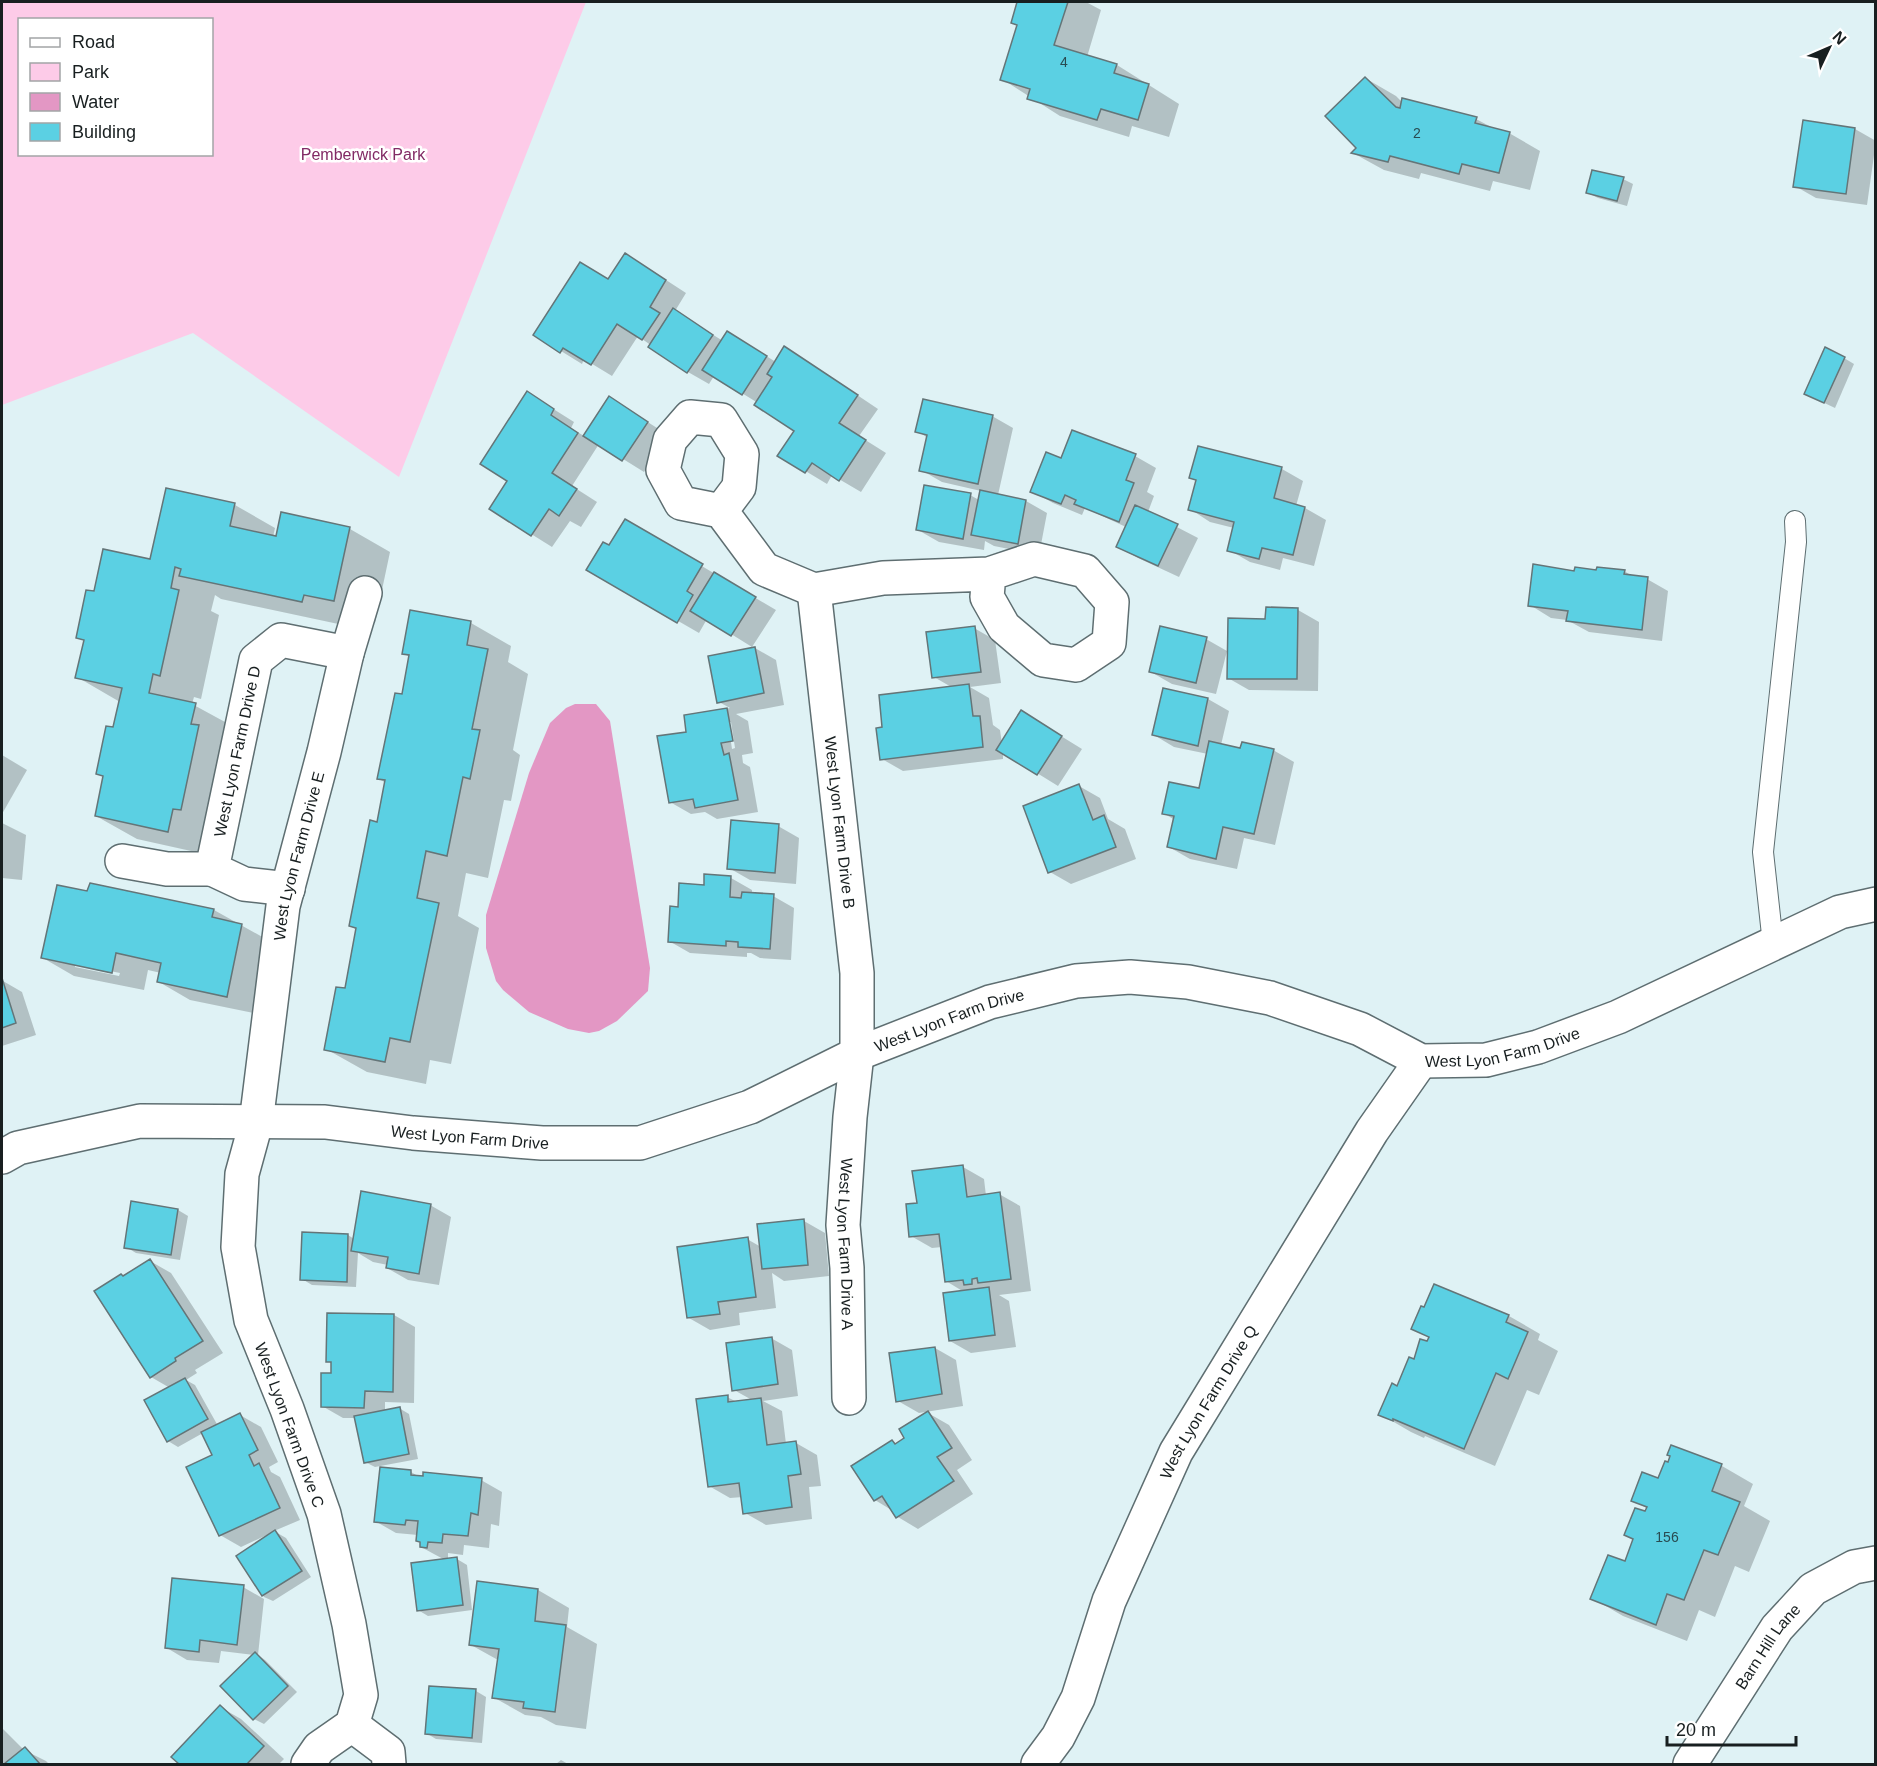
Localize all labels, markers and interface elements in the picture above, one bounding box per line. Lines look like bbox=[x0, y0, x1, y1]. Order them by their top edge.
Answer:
legend bbox=[18, 18, 213, 156]
north arrow bbox=[1799, 18, 1859, 78]
text: N bbox=[1829, 28, 1850, 48]
text: Road bbox=[72, 32, 115, 52]
house number: 4 bbox=[1060, 54, 1068, 70]
text: Park bbox=[72, 62, 110, 82]
text: Water bbox=[72, 92, 119, 112]
text: Building bbox=[72, 122, 136, 142]
house number: 2 bbox=[1413, 125, 1421, 141]
park label: Pemberwick Park bbox=[301, 146, 426, 163]
street label: West Lyon Farm Drive D bbox=[211, 664, 264, 838]
street label: West Lyon Farm Drive B bbox=[821, 735, 858, 910]
street label: West Lyon Farm Drive E bbox=[271, 770, 327, 942]
street label: West Lyon Farm Drive bbox=[872, 986, 1026, 1055]
street label: West Lyon Farm Drive bbox=[1425, 1024, 1582, 1070]
street label: West Lyon Farm Drive bbox=[390, 1122, 549, 1152]
street label: West Lyon Farm Drive A bbox=[834, 1157, 856, 1331]
street label: West Lyon Farm Drive Q bbox=[1157, 1322, 1260, 1481]
street label: West Lyon Farm Drive C bbox=[252, 1340, 327, 1510]
house number: 156 bbox=[1655, 1529, 1679, 1545]
street label: Barn Hill Lane bbox=[1732, 1601, 1804, 1692]
scale bar bbox=[1667, 1709, 1796, 1747]
text: 20 m bbox=[1676, 1720, 1716, 1740]

